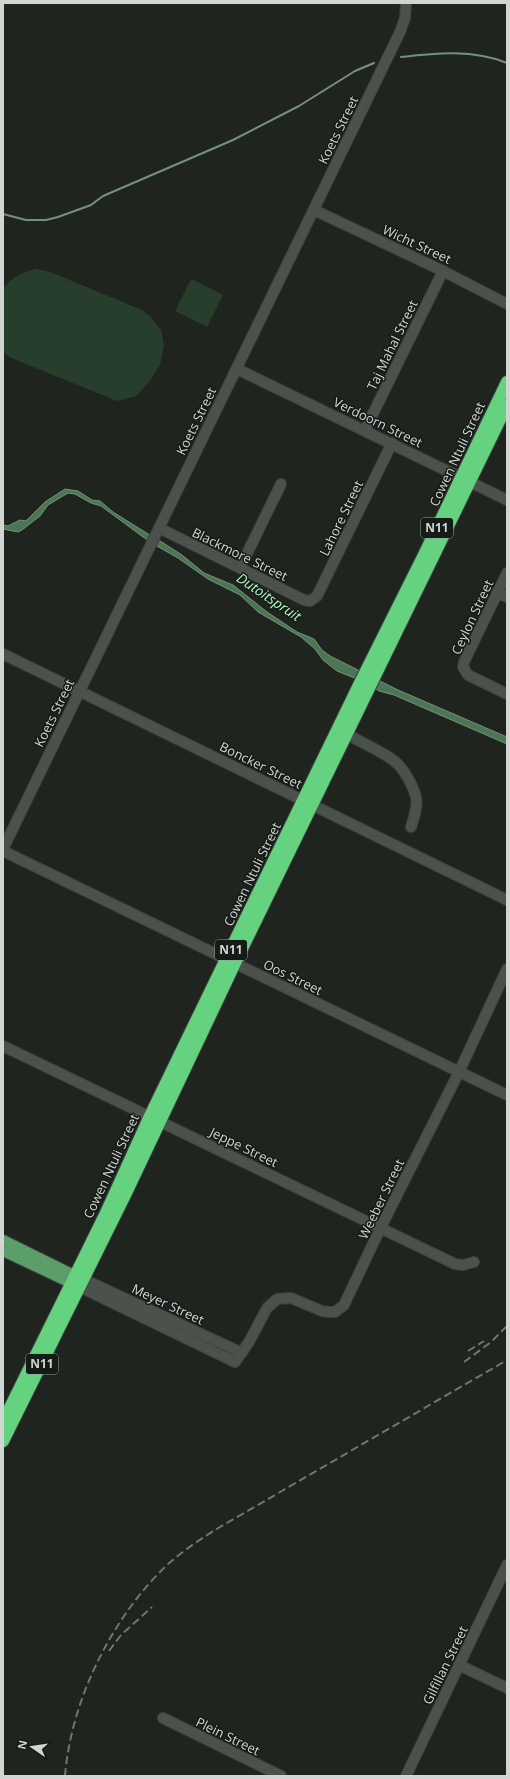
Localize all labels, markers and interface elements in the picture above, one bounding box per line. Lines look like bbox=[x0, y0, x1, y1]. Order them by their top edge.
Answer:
street label: Koets Street bbox=[314, 93, 362, 167]
street label: Wicht Street bbox=[380, 220, 455, 268]
street label: Taj Mahal Street bbox=[362, 297, 422, 393]
street label: Koets Street bbox=[172, 384, 220, 458]
street label: Verdoorn Street bbox=[330, 393, 426, 451]
street label: Cowen Ntuli Street bbox=[425, 398, 489, 509]
street label: Lahore Street bbox=[315, 477, 367, 559]
road number: N11 bbox=[421, 518, 453, 538]
street label: Blackmore Street bbox=[189, 523, 291, 585]
water label: Dutoitspruit bbox=[233, 568, 306, 626]
street label: Ceylon Street bbox=[447, 576, 497, 657]
street label: Koets Street bbox=[30, 676, 78, 750]
street label: Boncker Street bbox=[217, 737, 306, 793]
street label: Cowen Ntuli Street bbox=[219, 819, 285, 929]
road number: N11 bbox=[215, 940, 247, 960]
street label: Oos Street bbox=[260, 955, 326, 999]
street label: Cowen Ntuli Street bbox=[79, 1110, 143, 1221]
street label: Jeppe Street bbox=[205, 1122, 281, 1171]
street label: Weeber Street bbox=[354, 1156, 408, 1242]
street label: Meyer Street bbox=[129, 1279, 207, 1329]
road number: N11 bbox=[26, 1354, 58, 1374]
street label: Gilfillan Street bbox=[418, 1622, 472, 1707]
street label: Plein Street bbox=[193, 1713, 263, 1759]
north arrow bbox=[12, 1727, 52, 1767]
text: N bbox=[13, 1739, 30, 1751]

